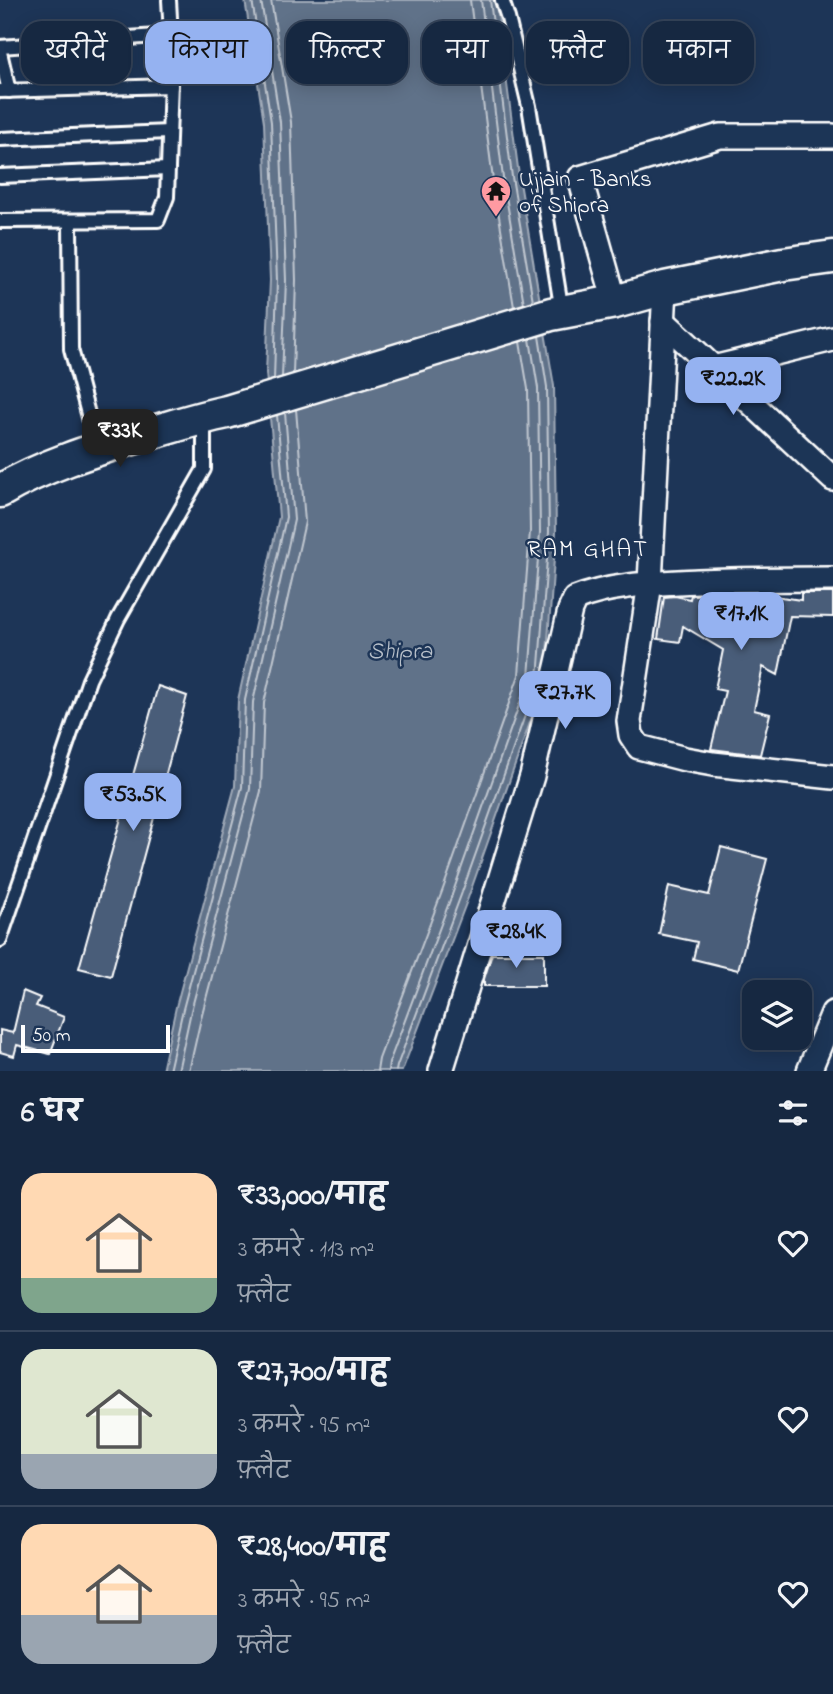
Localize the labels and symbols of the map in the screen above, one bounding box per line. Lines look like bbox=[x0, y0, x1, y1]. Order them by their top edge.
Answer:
place label: Ujjain - Banks of Shipra bbox=[519, 164, 652, 223]
temple icon: Ujjain - Banks of Shipra bbox=[479, 174, 513, 218]
pin: ₹22.2K bbox=[676, 358, 790, 417]
pin: ₹33K bbox=[79, 410, 161, 469]
district label: RAM GHAT bbox=[527, 533, 649, 568]
pin: ₹17.1K bbox=[684, 592, 798, 652]
water label: Shipra bbox=[368, 635, 433, 670]
pin: ₹27.7K bbox=[508, 672, 622, 731]
pin: ₹53.5K bbox=[76, 774, 190, 833]
pin: ₹28.4K bbox=[459, 911, 573, 970]
scale bar bbox=[21, 1022, 170, 1054]

